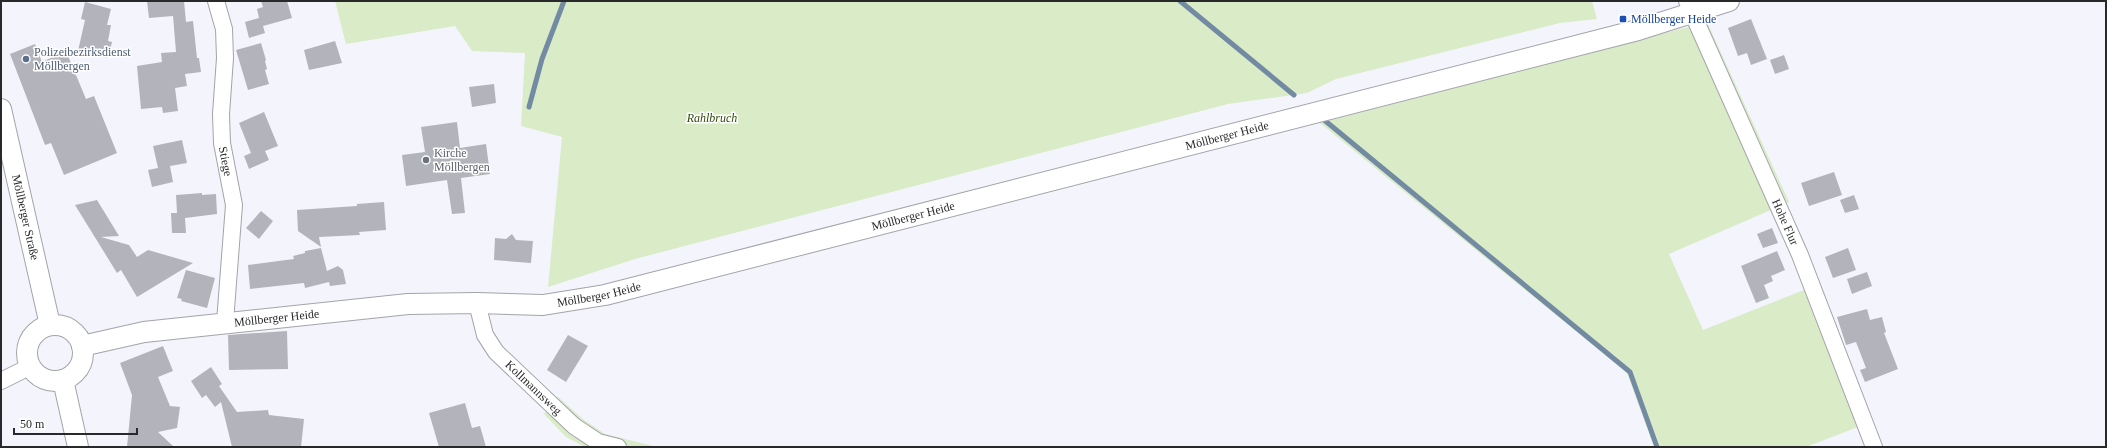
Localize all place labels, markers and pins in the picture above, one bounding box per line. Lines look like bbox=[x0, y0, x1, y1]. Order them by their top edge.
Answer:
place label: Möllberger Heide bbox=[1631, 12, 1716, 26]
marker: Möllberger Heide bbox=[1618, 14, 1628, 24]
place label: Polizeibezirksdienst Möllbergen bbox=[34, 45, 131, 73]
marker: Polizeibezirksdienst Möllbergen bbox=[21, 54, 31, 64]
place label: Kirche Möllbergen bbox=[434, 146, 490, 174]
marker: Kirche Möllbergen bbox=[421, 155, 431, 165]

